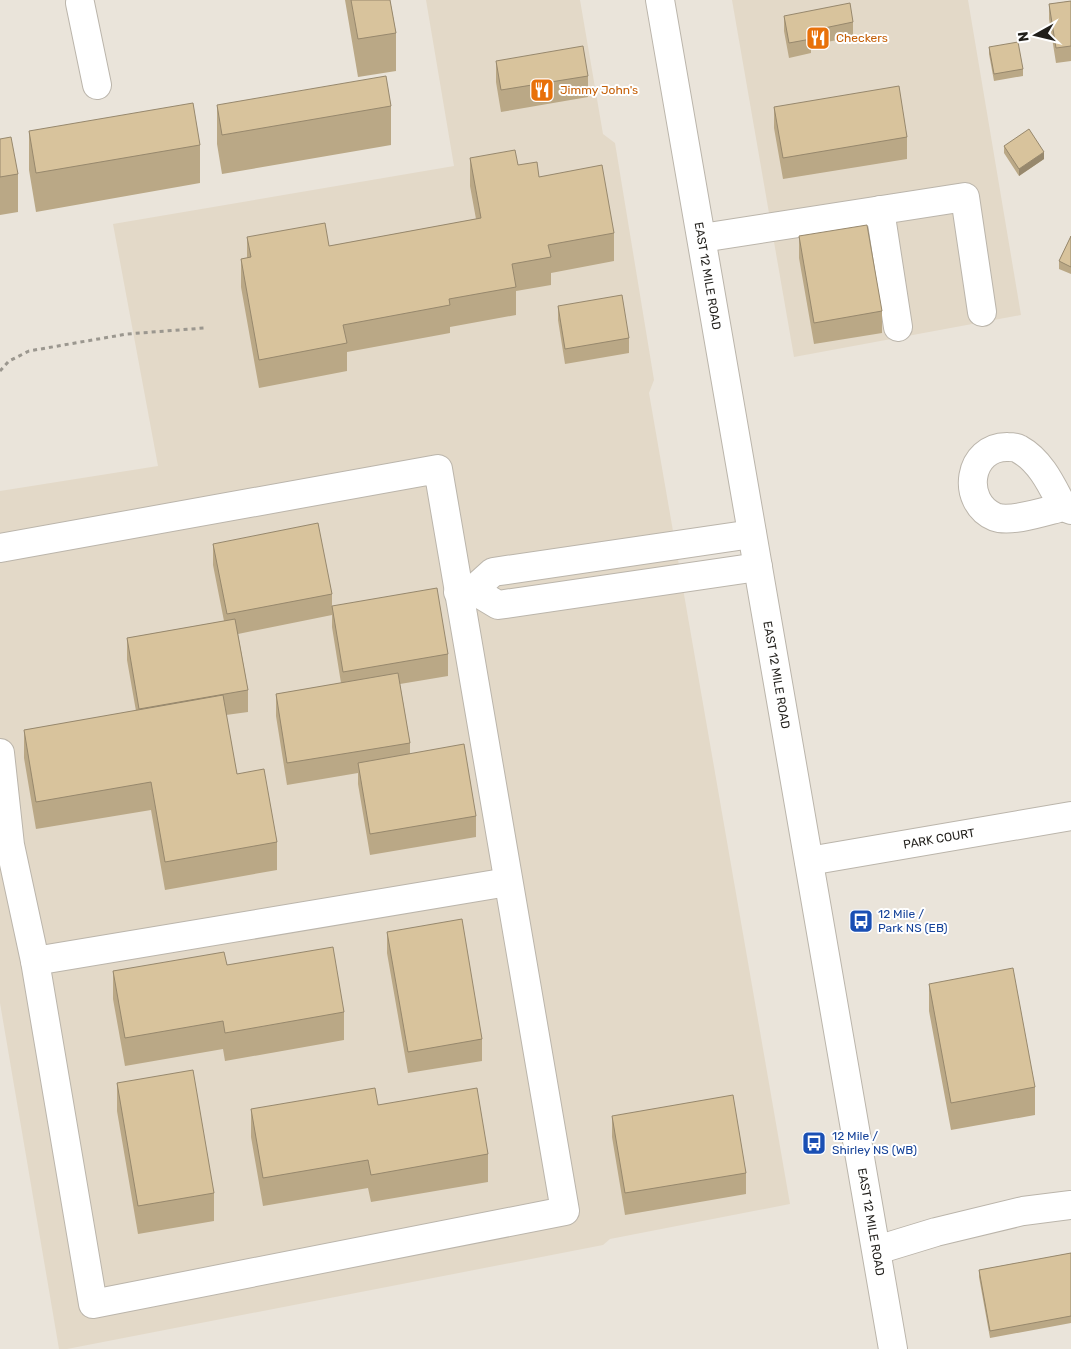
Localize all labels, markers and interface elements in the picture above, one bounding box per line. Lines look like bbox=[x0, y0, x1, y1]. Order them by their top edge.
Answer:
north arrow bbox=[1011, 10, 1061, 60]
restaurant icon: Checkers bbox=[805, 25, 831, 51]
place label: Checkers bbox=[836, 31, 888, 45]
text: N bbox=[1015, 31, 1033, 43]
restaurant icon: Jimmy John's bbox=[529, 77, 555, 103]
place label: Jimmy John's bbox=[560, 83, 638, 97]
street label: EAST 12 MILE ROAD bbox=[691, 221, 724, 331]
street label: EAST 12 MILE ROAD bbox=[760, 620, 793, 730]
street label: PARK COURT bbox=[902, 826, 976, 852]
place label: 12 Mile / Park NS (EB) bbox=[878, 907, 948, 935]
bus stop icon: 12 Mile / Park NS (EB) bbox=[848, 908, 874, 934]
place label: 12 Mile / Shirley NS (WB) bbox=[832, 1129, 917, 1157]
bus stop icon: 12 Mile / Shirley NS (WB) bbox=[801, 1130, 827, 1156]
street label: EAST 12 MILE ROAD bbox=[855, 1167, 887, 1277]

